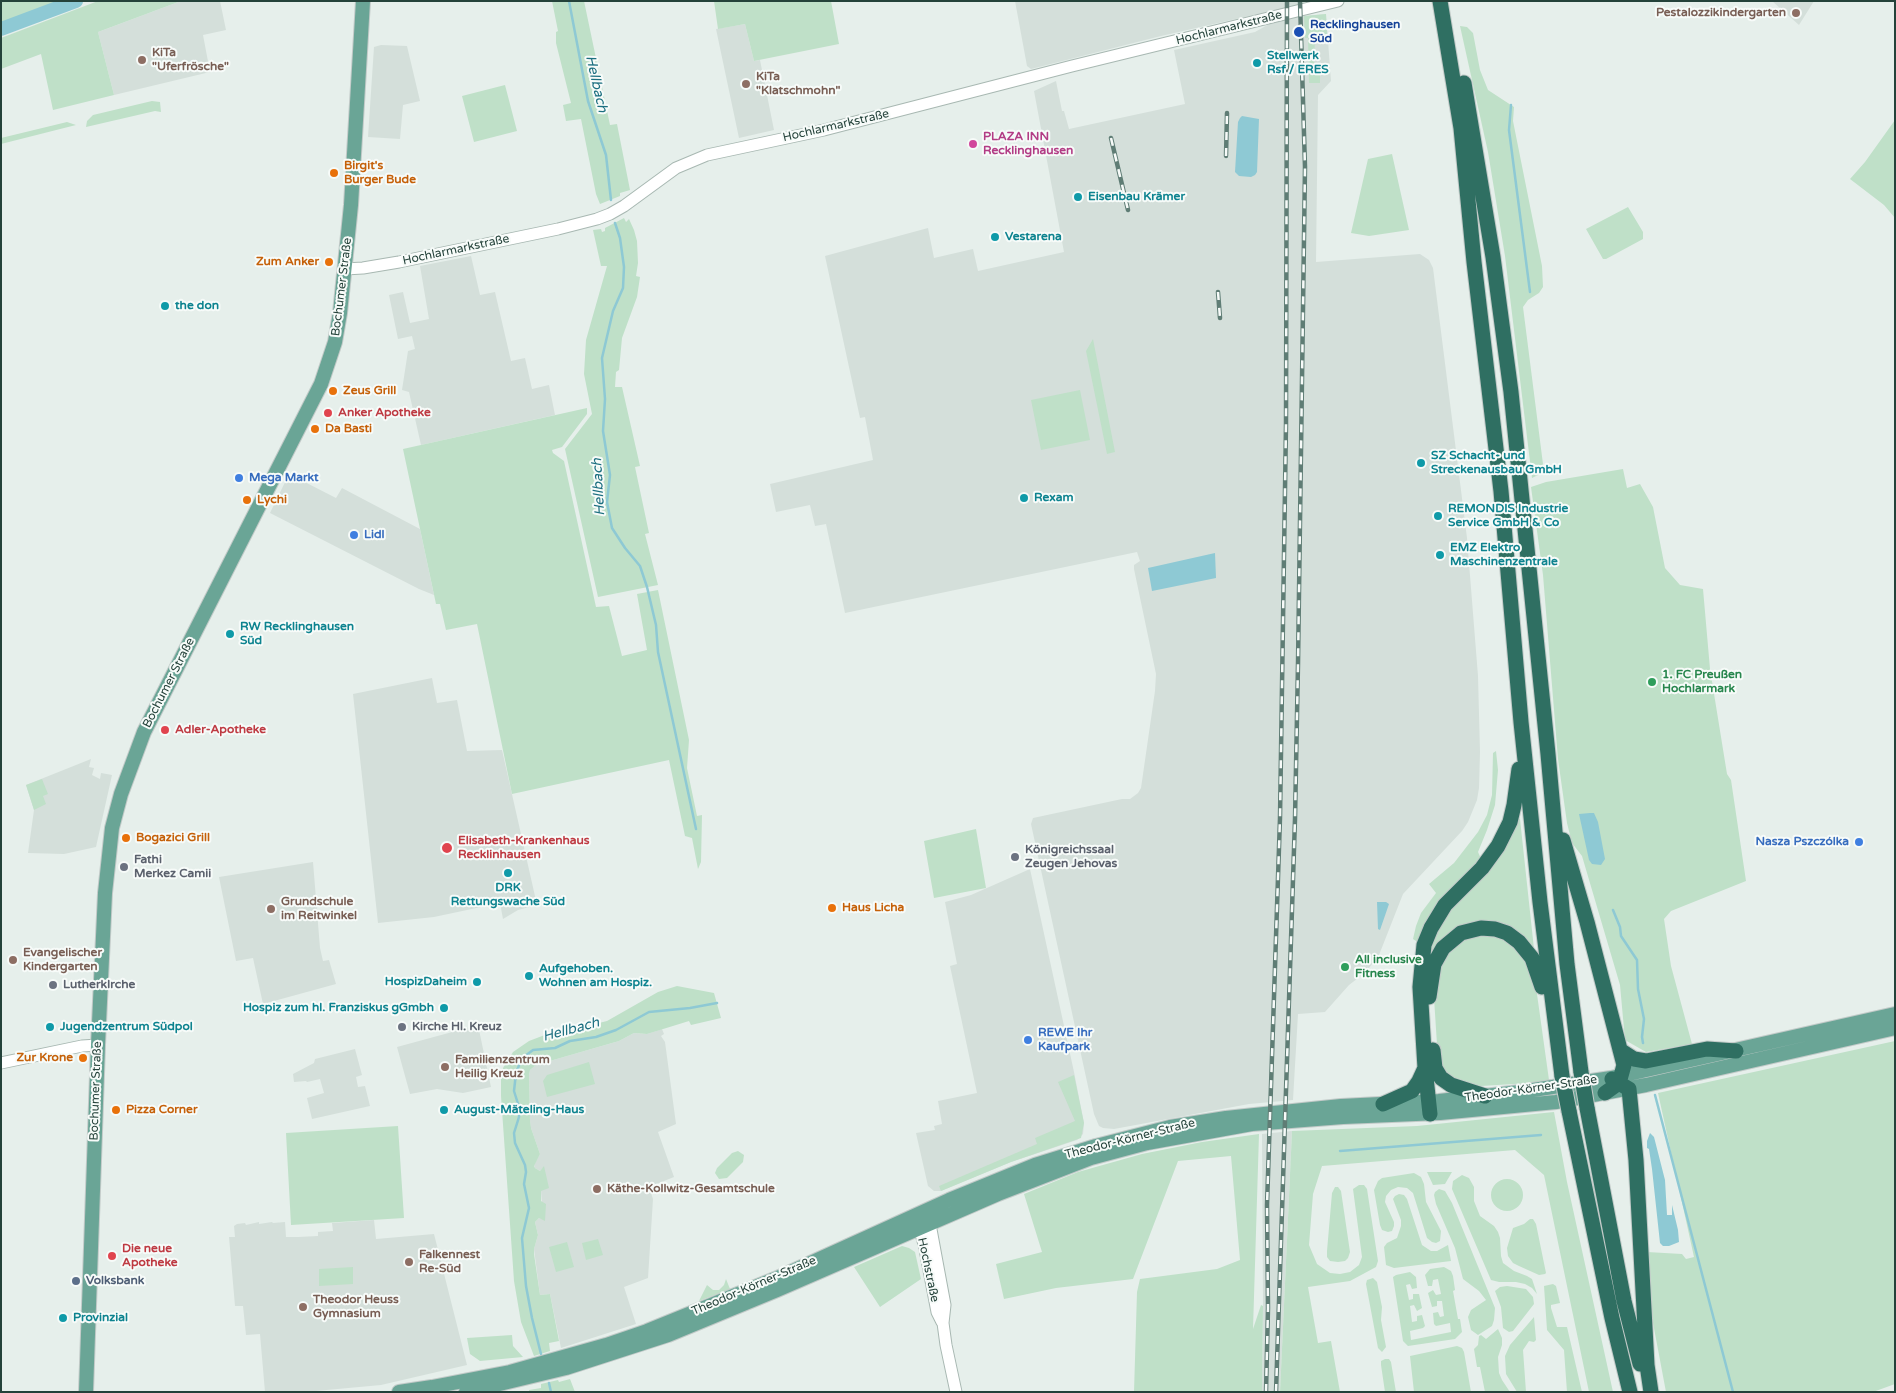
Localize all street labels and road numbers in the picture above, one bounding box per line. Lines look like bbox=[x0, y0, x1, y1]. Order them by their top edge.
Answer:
street label: Hochlarmarkstraße bbox=[1174, 8, 1284, 48]
street label: Hochlarmarkstraße bbox=[781, 107, 891, 145]
street label: Hochlarmarkstraße bbox=[401, 232, 511, 268]
street label: Bochumer Straße bbox=[329, 237, 355, 337]
street label: Bochumer Straße bbox=[140, 636, 198, 730]
street label: Bochumer Straße bbox=[87, 1041, 105, 1141]
street label: Theodor-Körner-Straße bbox=[1464, 1073, 1598, 1105]
street label: Theodor-Körner-Straße bbox=[1064, 1116, 1196, 1162]
street label: Hochstraße bbox=[914, 1236, 942, 1304]
street label: Theodor-Körner-Straße bbox=[690, 1253, 818, 1319]

